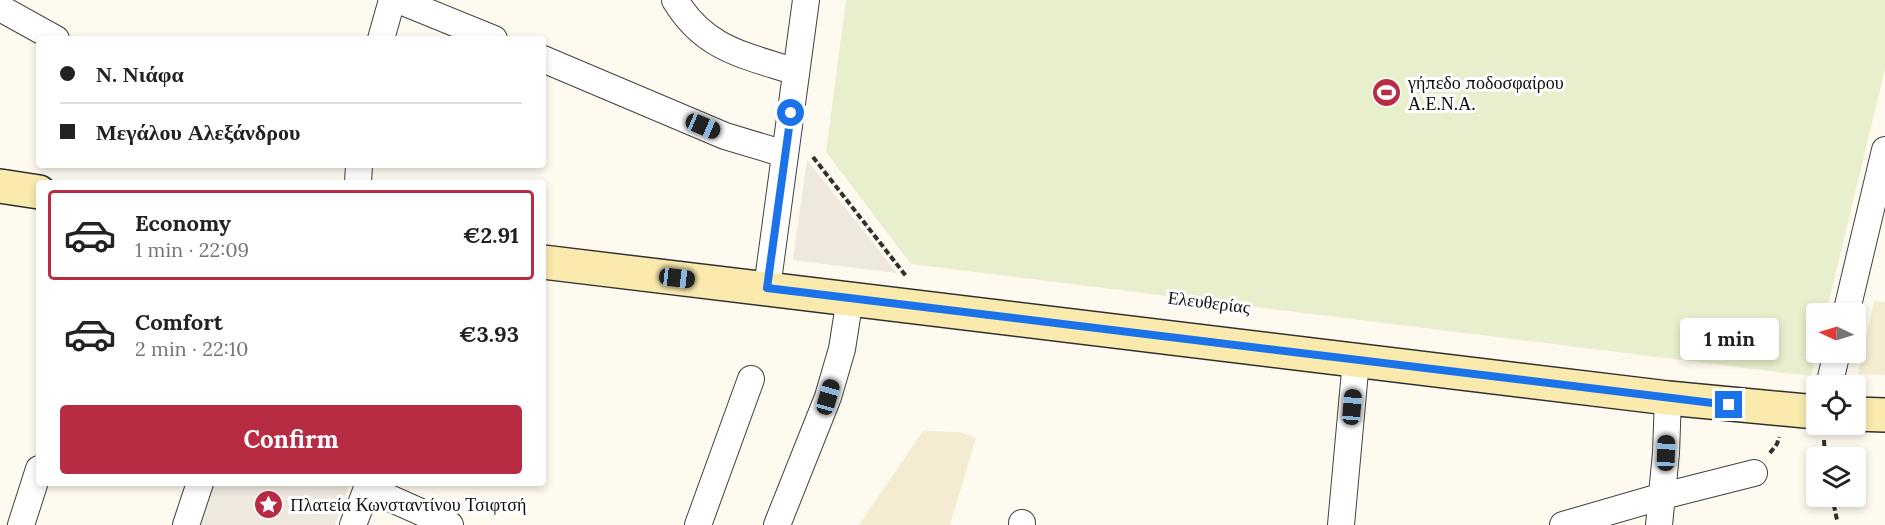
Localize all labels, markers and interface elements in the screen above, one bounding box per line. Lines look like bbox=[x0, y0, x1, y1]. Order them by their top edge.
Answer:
text: Ν. Νιάφα bbox=[96, 60, 184, 88]
place label: γήπεδο ποδοσφαίρου Α.Ε.Ν.Α. bbox=[1407, 71, 1564, 115]
sports icon: γήπεδο ποδοσφαίρου Α.Ε.Ν.Α. bbox=[1371, 76, 1403, 108]
route start bbox=[777, 99, 804, 126]
car bbox=[683, 111, 723, 141]
text: Μεγάλου Αλεξάνδρου bbox=[96, 118, 300, 146]
icon: car bbox=[63, 208, 117, 262]
text: Economy bbox=[135, 209, 231, 237]
text: €2.91 bbox=[463, 221, 519, 249]
text: 1 min · 22:09 bbox=[135, 237, 249, 262]
car bbox=[658, 267, 696, 289]
street label: Ελευθερίας bbox=[1167, 286, 1251, 318]
north arrow bbox=[1806, 303, 1866, 363]
map controls bbox=[1806, 303, 1866, 507]
icon: car bbox=[63, 307, 117, 361]
text: Comfort bbox=[135, 308, 223, 336]
callout: 1 min bbox=[1680, 318, 1778, 360]
text: €3.93 bbox=[459, 320, 519, 348]
text: 1 min bbox=[1704, 326, 1755, 351]
text: 2 min · 22:10 bbox=[135, 336, 248, 361]
button: locate bbox=[1806, 375, 1866, 435]
car bbox=[814, 377, 842, 417]
car bbox=[1341, 388, 1363, 426]
route end bbox=[1715, 391, 1742, 418]
button: Confirm bbox=[60, 405, 522, 474]
car bbox=[1656, 435, 1676, 471]
button: layers bbox=[1806, 447, 1866, 507]
place icon: Πλατεία Κωνσταντίνου Τσιφτσή bbox=[253, 488, 285, 520]
place label: Πλατεία Κωνσταντίνου Τσιφτσή bbox=[290, 493, 526, 516]

